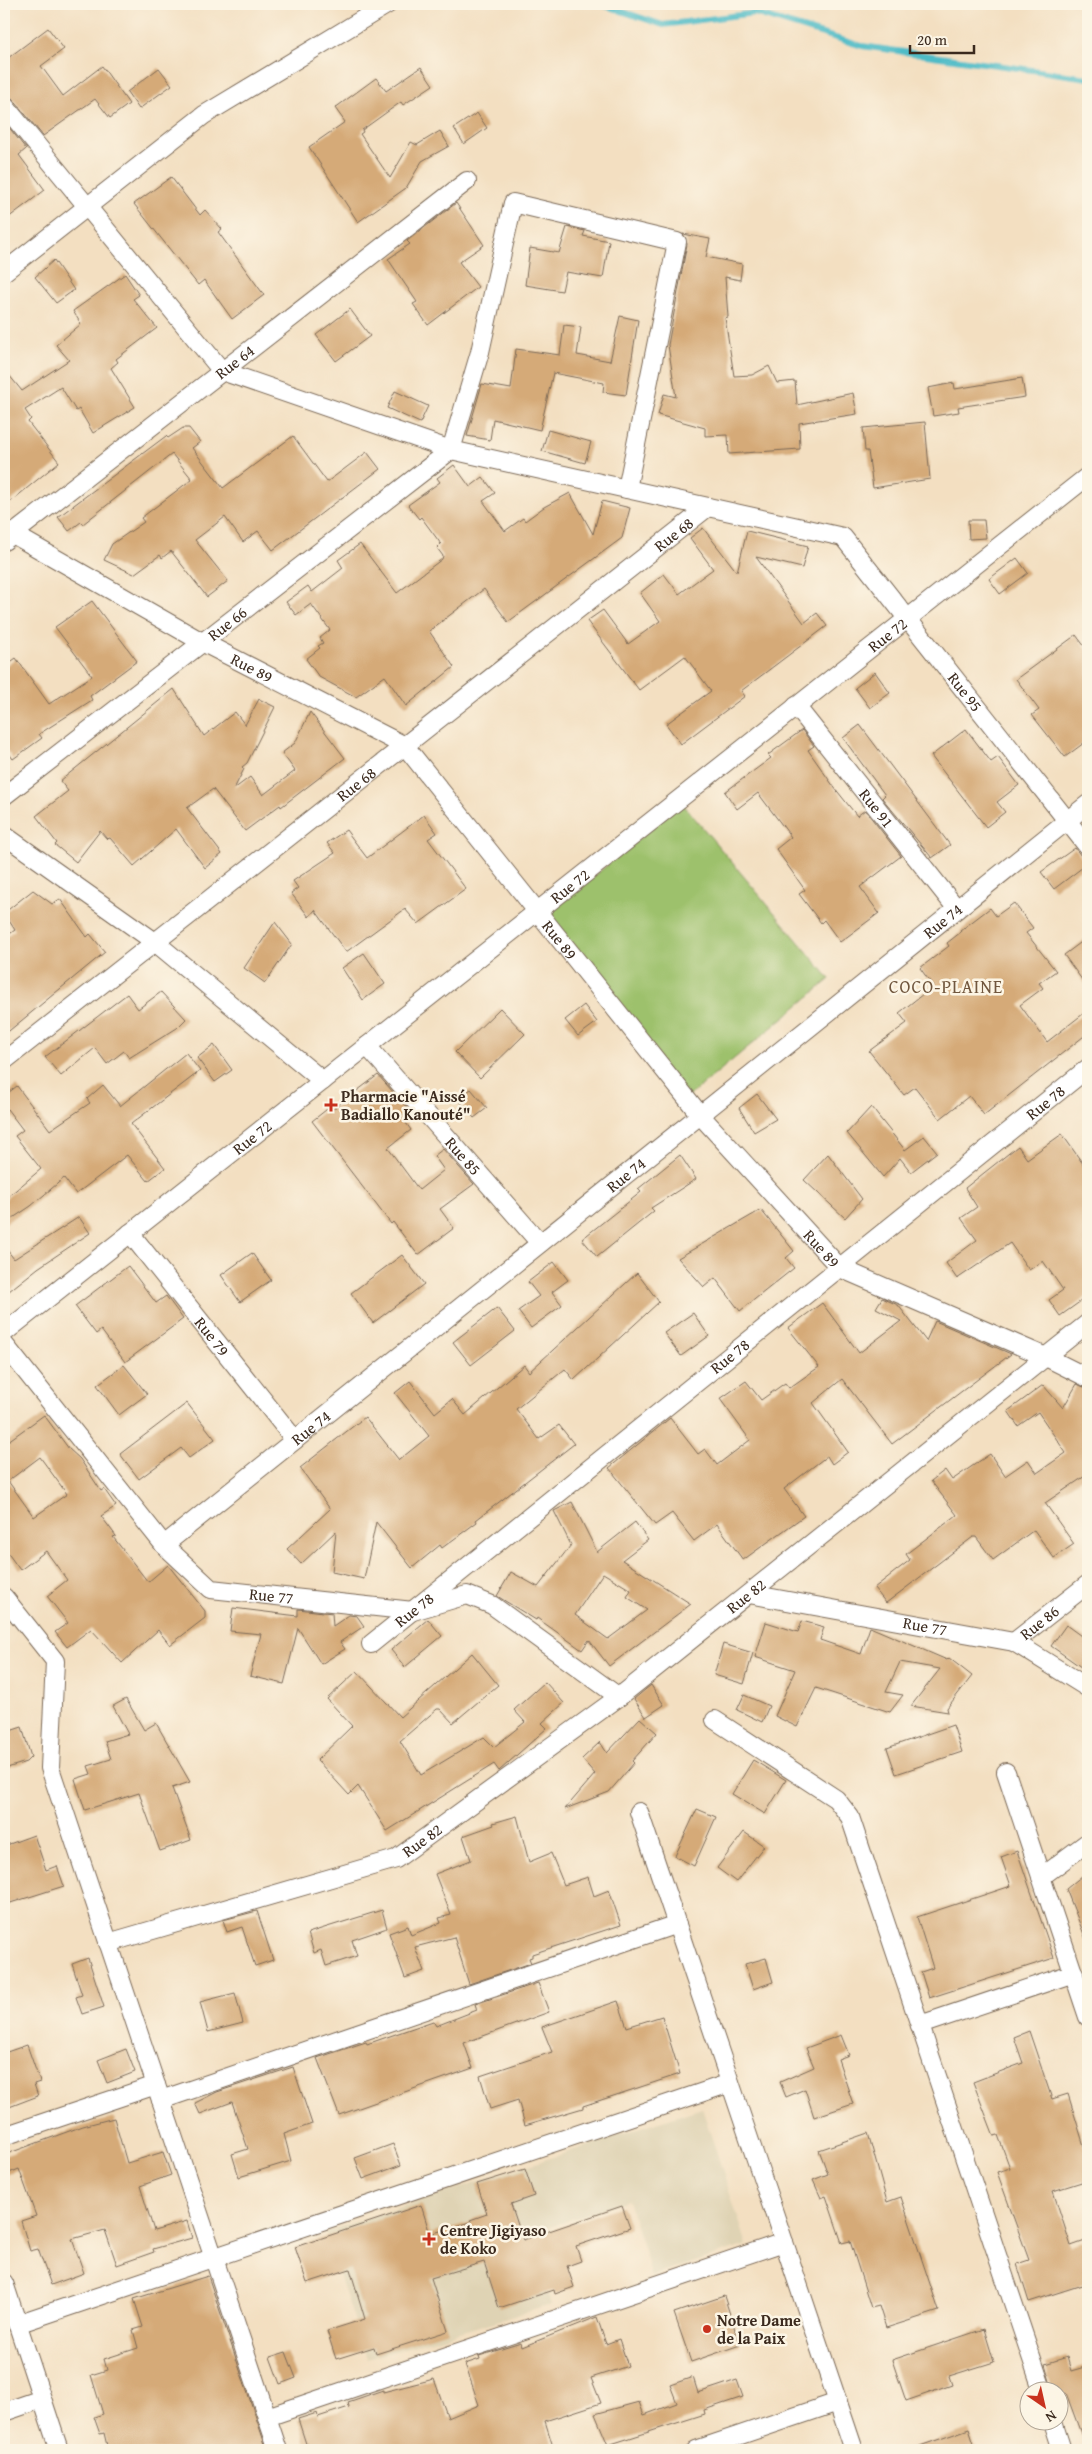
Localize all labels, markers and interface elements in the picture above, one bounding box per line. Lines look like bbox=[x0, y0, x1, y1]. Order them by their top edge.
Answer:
scale bar bbox=[910, 22, 973, 54]
text: 20 m bbox=[917, 29, 948, 50]
street label: Rue 64 bbox=[210, 339, 260, 385]
street label: Rue 68 bbox=[649, 511, 699, 557]
street label: Rue 66 bbox=[202, 600, 252, 646]
street label: Rue 72 bbox=[862, 612, 912, 658]
street label: Rue 89 bbox=[227, 647, 277, 688]
street label: Rue 95 bbox=[942, 667, 988, 717]
street label: Rue 68 bbox=[331, 761, 381, 807]
street label: Rue 91 bbox=[854, 783, 900, 833]
street label: Rue 72 bbox=[545, 863, 594, 909]
street label: Rue 74 bbox=[918, 897, 968, 944]
street label: Rue 89 bbox=[537, 915, 583, 965]
district label: COCO-PLAINE bbox=[889, 973, 1003, 1000]
street label: Rue 78 bbox=[1021, 1079, 1070, 1125]
place label: Pharmacie "Aissé Badiallo Kanouté" bbox=[341, 1084, 471, 1126]
marker: Pharmacie "Aissé Badiallo Kanouté" bbox=[325, 1099, 337, 1111]
street label: Rue 72 bbox=[227, 1114, 277, 1160]
street label: Rue 85 bbox=[440, 1131, 487, 1180]
street label: Rue 74 bbox=[601, 1151, 651, 1198]
street label: Rue 89 bbox=[798, 1224, 846, 1273]
street label: Rue 79 bbox=[189, 1311, 236, 1361]
street label: Rue 78 bbox=[705, 1332, 755, 1379]
street label: Rue 74 bbox=[286, 1404, 336, 1451]
street label: Rue 82 bbox=[721, 1573, 771, 1619]
street label: Rue 77 bbox=[248, 1581, 295, 1610]
street label: Rue 78 bbox=[389, 1586, 439, 1633]
street label: Rue 86 bbox=[1014, 1599, 1064, 1645]
street label: Rue 77 bbox=[901, 1610, 949, 1642]
street label: Rue 82 bbox=[397, 1817, 447, 1863]
place label: Centre Jigiyaso de Koko bbox=[440, 2218, 547, 2260]
marker: Centre Jigiyaso de Koko bbox=[422, 2232, 436, 2246]
place label: Notre Dame de la Paix bbox=[717, 2308, 801, 2350]
marker: Notre Dame de la Paix bbox=[701, 2323, 713, 2335]
north arrow bbox=[1020, 2382, 1070, 2432]
text: N bbox=[1041, 2406, 1061, 2428]

